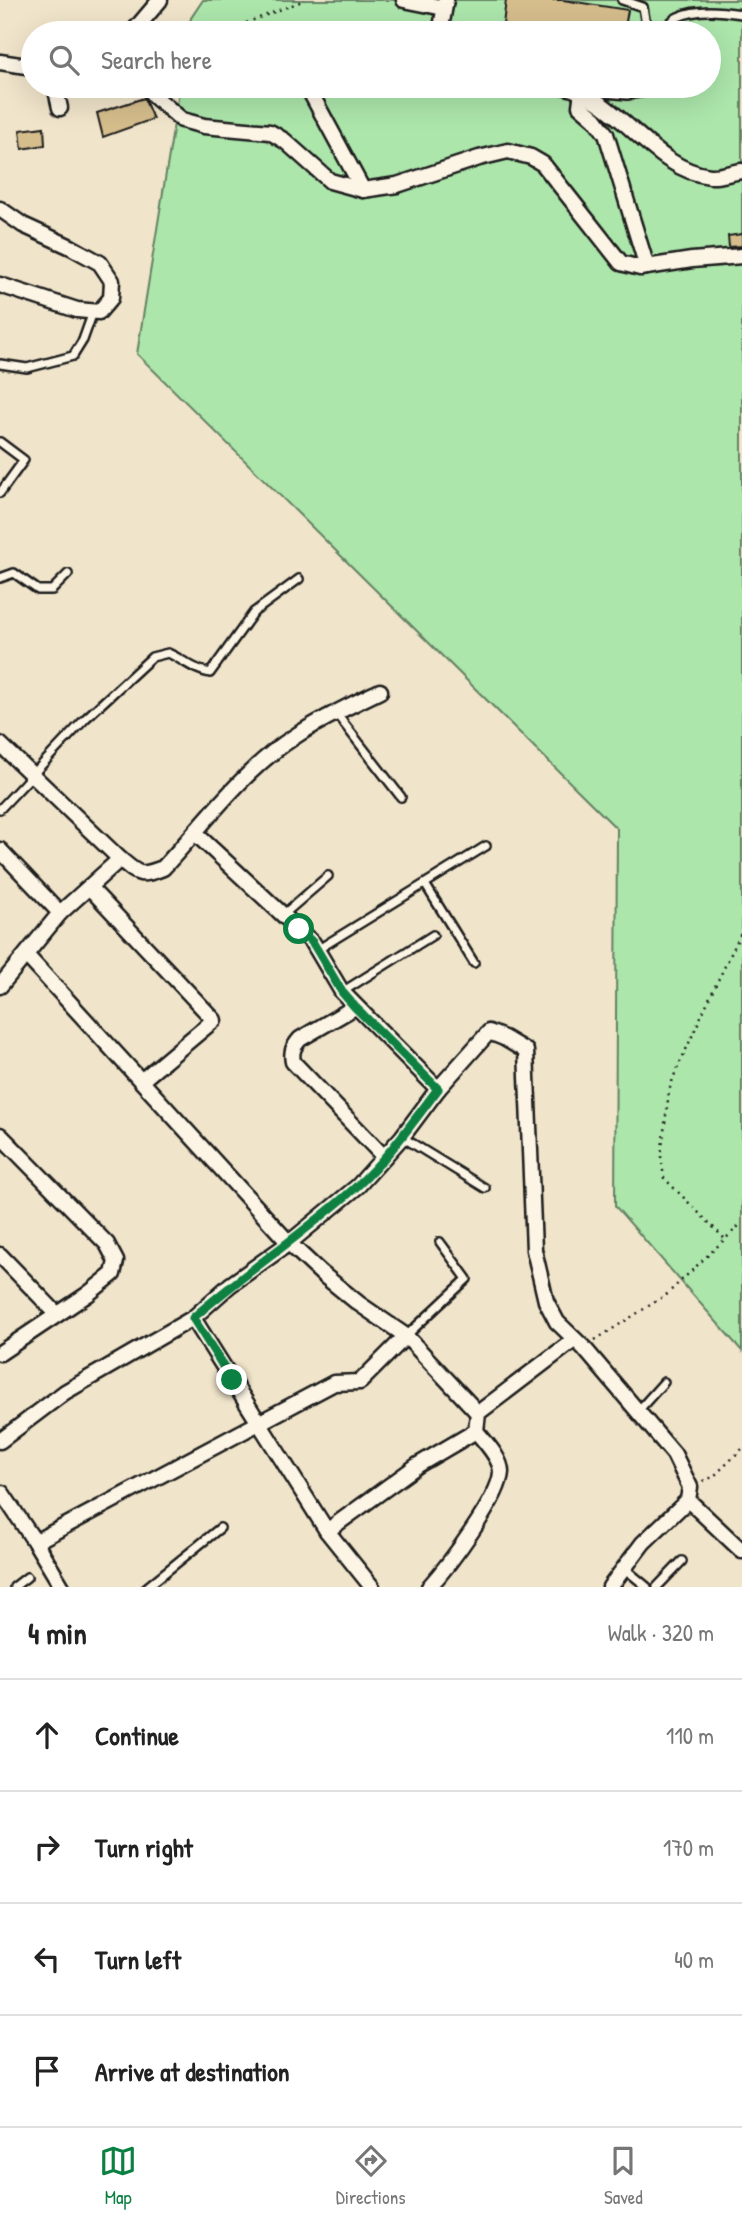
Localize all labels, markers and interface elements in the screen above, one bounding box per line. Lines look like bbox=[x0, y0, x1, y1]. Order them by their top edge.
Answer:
search box bbox=[21, 21, 721, 98]
icon: search bbox=[45, 41, 83, 79]
text: Search here bbox=[101, 42, 212, 77]
route start bbox=[283, 913, 314, 944]
route end bbox=[216, 1364, 247, 1395]
text: 4 min bbox=[28, 1613, 87, 1653]
text: Walk · 320 m bbox=[608, 1617, 714, 1648]
icon: ahead bbox=[28, 1716, 66, 1754]
text: Continue bbox=[95, 1718, 179, 1753]
text: 110 m bbox=[666, 1720, 714, 1751]
icon: right bbox=[28, 1828, 66, 1866]
text: Turn right bbox=[95, 1830, 193, 1865]
text: 170 m bbox=[663, 1832, 714, 1863]
icon: left bbox=[28, 1940, 66, 1978]
text: Turn left bbox=[95, 1942, 181, 1977]
text: 40 m bbox=[674, 1944, 714, 1975]
icon: arrive bbox=[28, 2052, 66, 2090]
text: Arrive at destination bbox=[95, 2054, 290, 2089]
tab: Map bbox=[99, 2142, 137, 2210]
tab: Directions bbox=[336, 2142, 406, 2210]
tab: Saved bbox=[604, 2142, 643, 2210]

